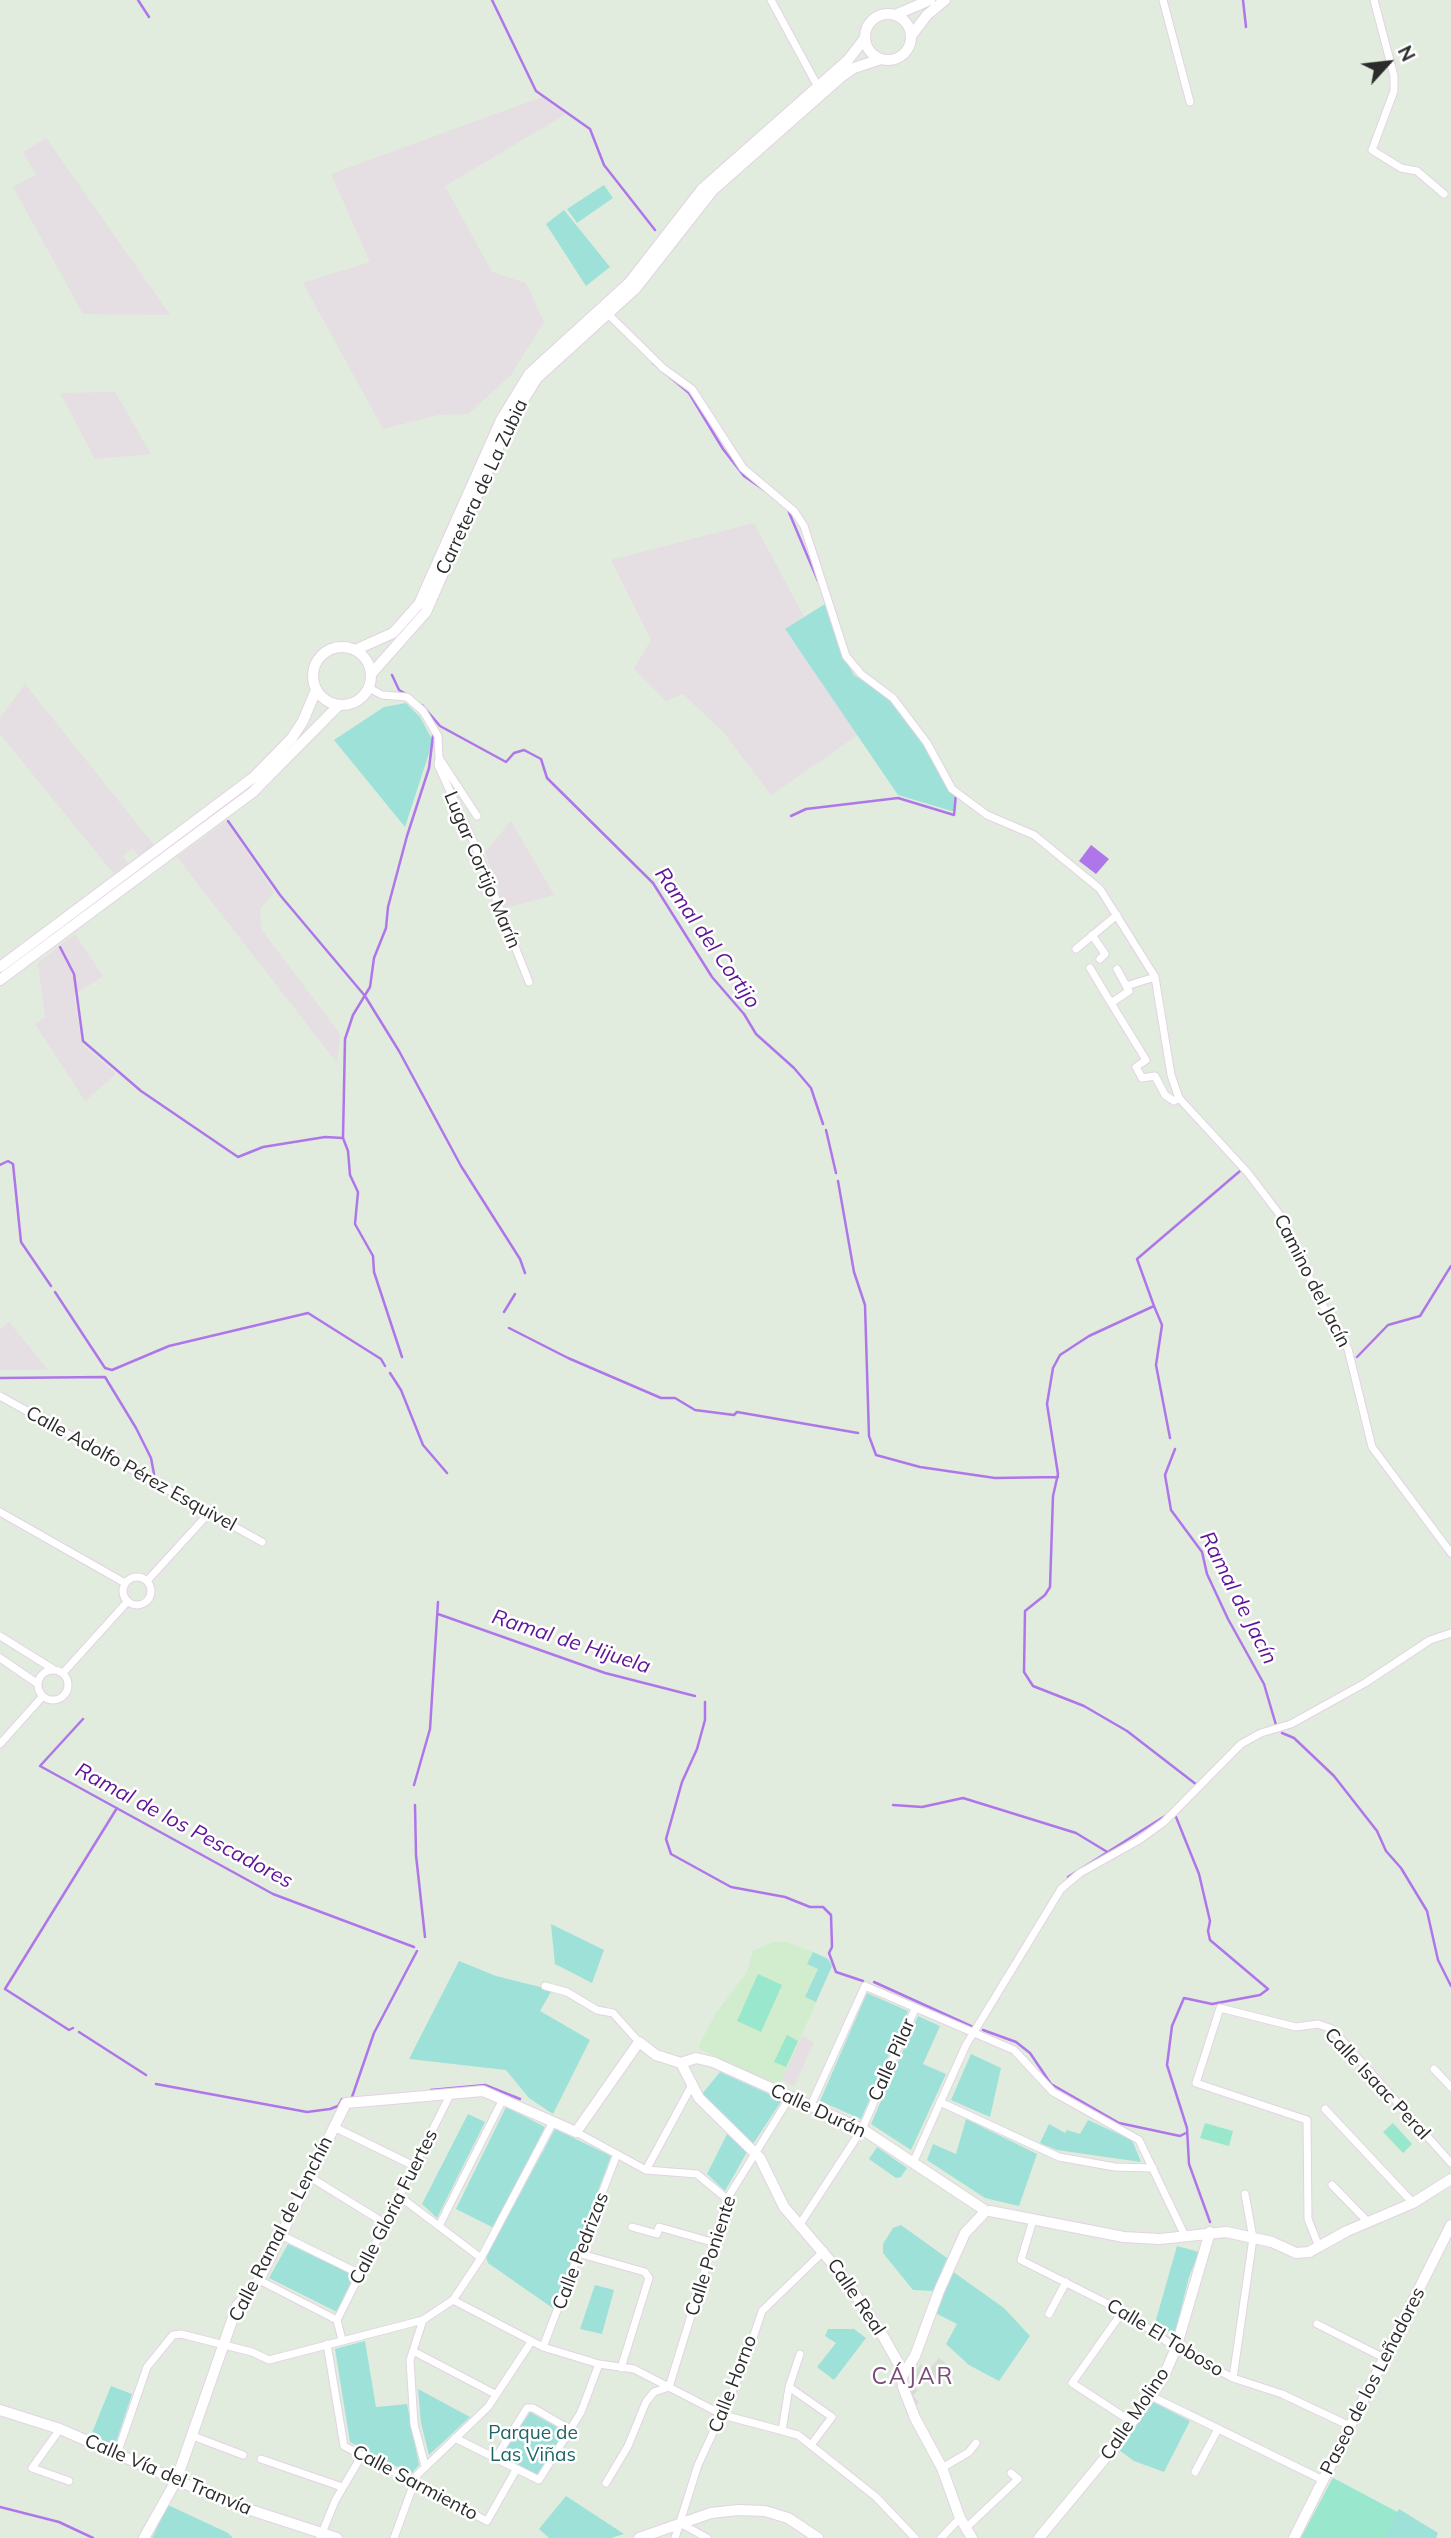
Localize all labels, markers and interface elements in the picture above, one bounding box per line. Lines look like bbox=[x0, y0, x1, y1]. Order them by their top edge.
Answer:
north arrow bbox=[1353, 28, 1423, 98]
text: N bbox=[1393, 42, 1421, 65]
street label: Carretera de La Zubia bbox=[431, 396, 533, 578]
street label: Lugar Cortijo Marín bbox=[439, 788, 525, 952]
water label: Ramal del Cortijo bbox=[649, 863, 765, 1013]
street label: Camino del Jacín bbox=[1269, 1211, 1355, 1351]
street label: Calle Adolfo Pérez Esquivel bbox=[22, 1401, 240, 1537]
water label: Ramal de Jacín bbox=[1194, 1528, 1282, 1668]
water label: Ramal de Hijuela bbox=[488, 1604, 654, 1680]
water label: Ramal de los Pescadores bbox=[71, 1758, 297, 1894]
street label: Calle Pilar bbox=[864, 2015, 920, 2105]
street label: Calle Isaac Peral bbox=[1319, 2023, 1435, 2145]
street label: Calle Durán bbox=[767, 2079, 869, 2143]
street label: Calle Gloria Fuertes bbox=[345, 2126, 443, 2288]
street label: Calle Ramal de Lenchín bbox=[224, 2132, 338, 2326]
street label: Calle Pedrizas bbox=[548, 2189, 614, 2313]
street label: Calle Poniente bbox=[681, 2193, 741, 2319]
street label: Calle Real bbox=[822, 2254, 890, 2340]
street label: Paseo de los Leñadores bbox=[1316, 2283, 1430, 2479]
street label: Calle El Toboso bbox=[1102, 2294, 1228, 2382]
street label: Calle Horno bbox=[704, 2332, 762, 2436]
district label: CÁJAR bbox=[872, 2363, 954, 2391]
street label: Calle Molino bbox=[1096, 2363, 1174, 2465]
park label: Parque de Las Viñas bbox=[488, 2422, 578, 2466]
street label: Calle Vía del Tranvía bbox=[81, 2430, 255, 2520]
street label: Calle Sarmiento bbox=[348, 2440, 482, 2526]

